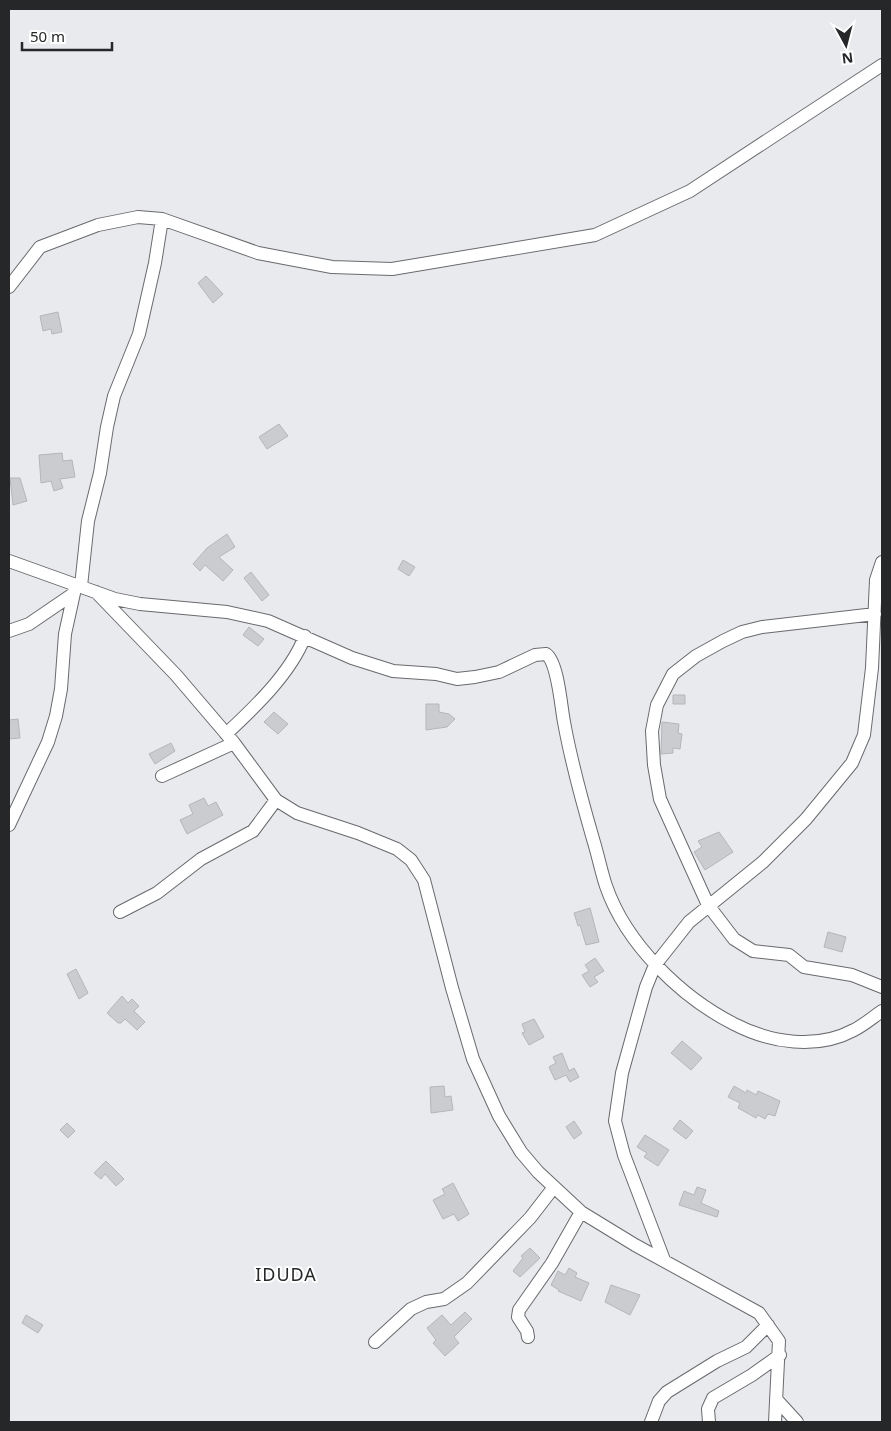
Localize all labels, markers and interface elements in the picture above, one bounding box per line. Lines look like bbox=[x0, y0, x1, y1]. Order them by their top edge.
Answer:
scale bar bbox=[22, 20, 112, 52]
north arrow bbox=[821, 20, 871, 70]
text: 50 m bbox=[30, 26, 65, 46]
text: N bbox=[841, 48, 854, 69]
district label: IDUDA bbox=[255, 1262, 317, 1286]

